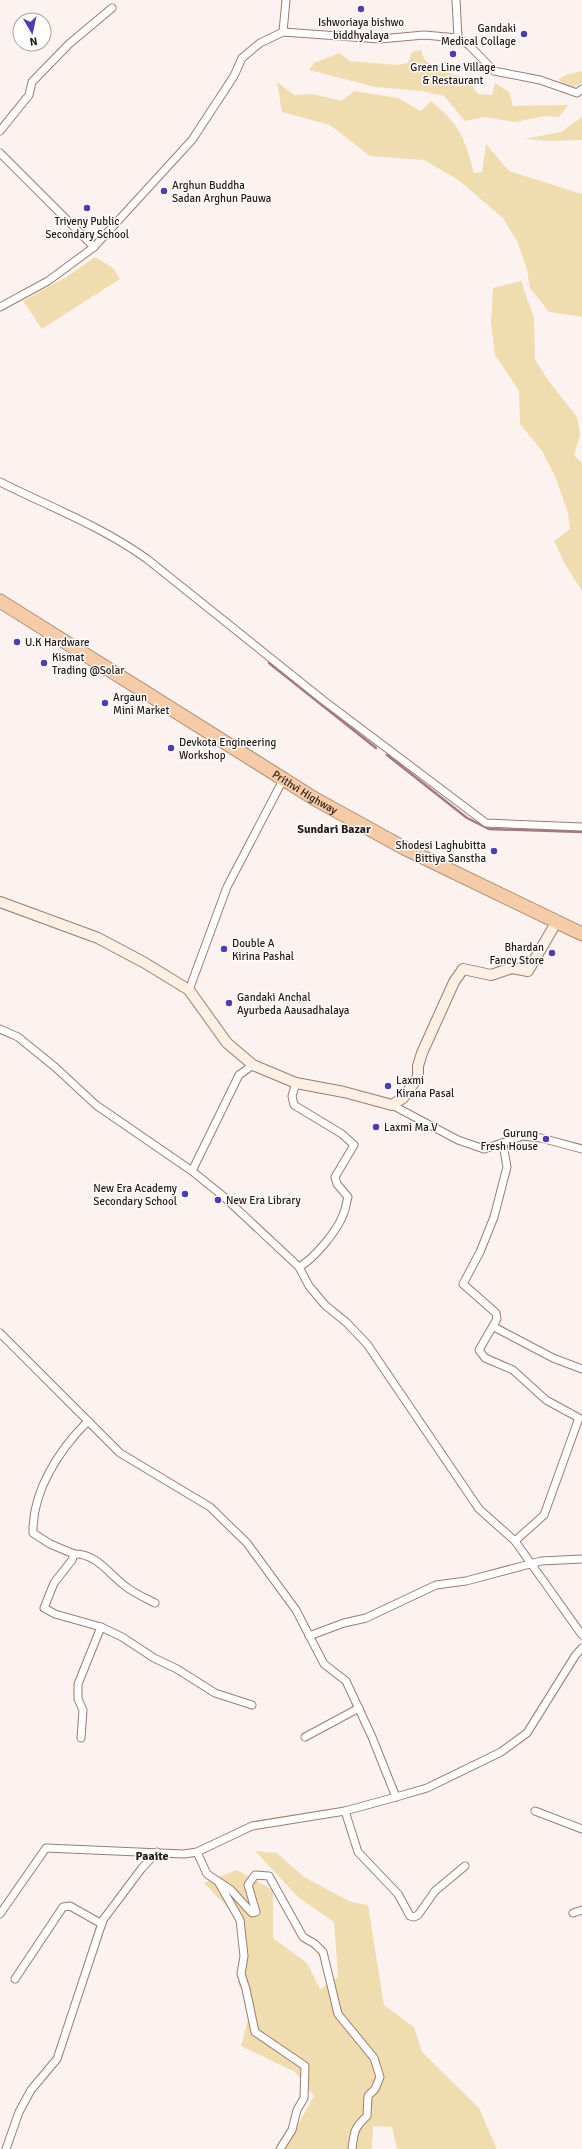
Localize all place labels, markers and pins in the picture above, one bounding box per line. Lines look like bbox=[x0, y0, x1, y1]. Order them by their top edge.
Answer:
marker: Ishworiaya bishwo biddhyalaya bbox=[356, 4, 366, 14]
place label: Ishworiaya bishwo biddhyalaya bbox=[318, 16, 404, 42]
place label: Gandaki Medical Collage bbox=[441, 22, 516, 48]
marker: Gandaki Medical Collage bbox=[519, 29, 529, 39]
marker: Green Line Village & Restaurant bbox=[448, 49, 458, 59]
place label: Green Line Village & Restaurant bbox=[410, 61, 496, 87]
place label: Arghun Buddha Sadan Arghun Pauwa bbox=[172, 179, 272, 205]
marker: Arghun Buddha Sadan Arghun Pauwa bbox=[159, 186, 169, 196]
marker: Triveny Public Secondary School bbox=[82, 203, 92, 213]
place label: Triveny Public Secondary School bbox=[45, 215, 129, 241]
place label: U.K Hardware bbox=[25, 636, 90, 649]
marker: U.K Hardware bbox=[12, 637, 22, 647]
place label: Kismat Trading @Solar bbox=[52, 651, 124, 677]
marker: Kismat Trading @Solar bbox=[39, 658, 49, 668]
place label: Argaun Mini Market bbox=[113, 691, 170, 717]
marker: Argaun Mini Market bbox=[100, 698, 110, 708]
place label: Devkota Engineering Workshop bbox=[179, 736, 276, 762]
marker: Devkota Engineering Workshop bbox=[166, 743, 176, 753]
place label: Shodesi Laghubitta Bittiya Sanstha bbox=[396, 839, 486, 865]
marker: Shodesi Laghubitta Bittiya Sanstha bbox=[489, 846, 499, 856]
place label: Double A Kirina Pashal bbox=[232, 937, 294, 963]
place label: Bhardan Fancy Store bbox=[489, 941, 544, 967]
marker: Double A Kirina Pashal bbox=[219, 944, 229, 954]
marker: Bhardan Fancy Store bbox=[547, 948, 557, 958]
place label: Gandaki Anchal Ayurbeda Aausadhalaya bbox=[237, 991, 350, 1017]
marker: Gandaki Anchal Ayurbeda Aausadhalaya bbox=[224, 998, 234, 1008]
place label: Laxmi Kirana Pasal bbox=[396, 1074, 454, 1100]
marker: Laxmi Kirana Pasal bbox=[383, 1081, 393, 1091]
place label: Laxmi Ma V bbox=[384, 1121, 438, 1134]
marker: Laxmi Ma V bbox=[371, 1122, 381, 1132]
place label: Gurung Fresh House bbox=[480, 1127, 538, 1153]
marker: Gurung Fresh House bbox=[541, 1134, 551, 1144]
place label: New Era Academy Secondary School bbox=[93, 1182, 178, 1208]
marker: New Era Academy Secondary School bbox=[180, 1189, 190, 1199]
place label: New Era Library bbox=[226, 1194, 302, 1207]
marker: New Era Library bbox=[213, 1195, 223, 1205]

